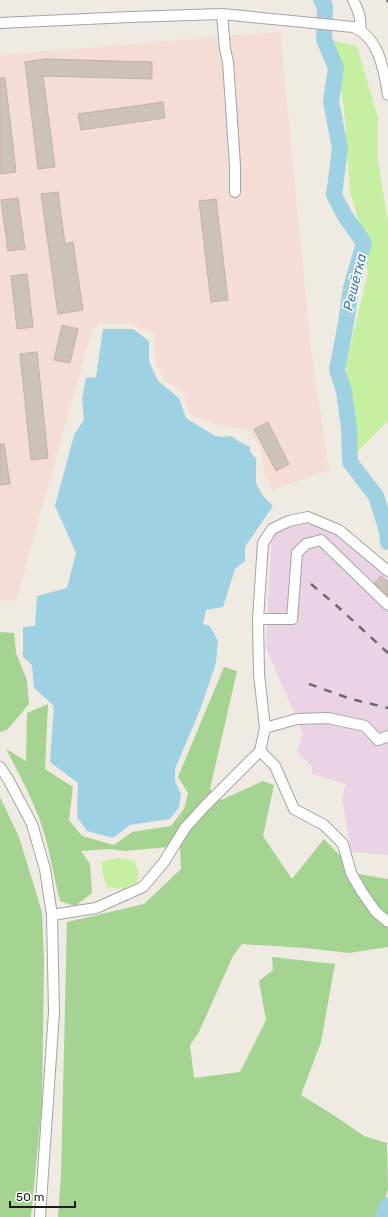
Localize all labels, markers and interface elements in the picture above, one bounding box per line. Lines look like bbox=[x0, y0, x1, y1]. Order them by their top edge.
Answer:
water label: Решётка bbox=[340, 252, 370, 312]
scale bar bbox=[10, 1183, 75, 1209]
text: 50 m bbox=[16, 1190, 44, 1204]

